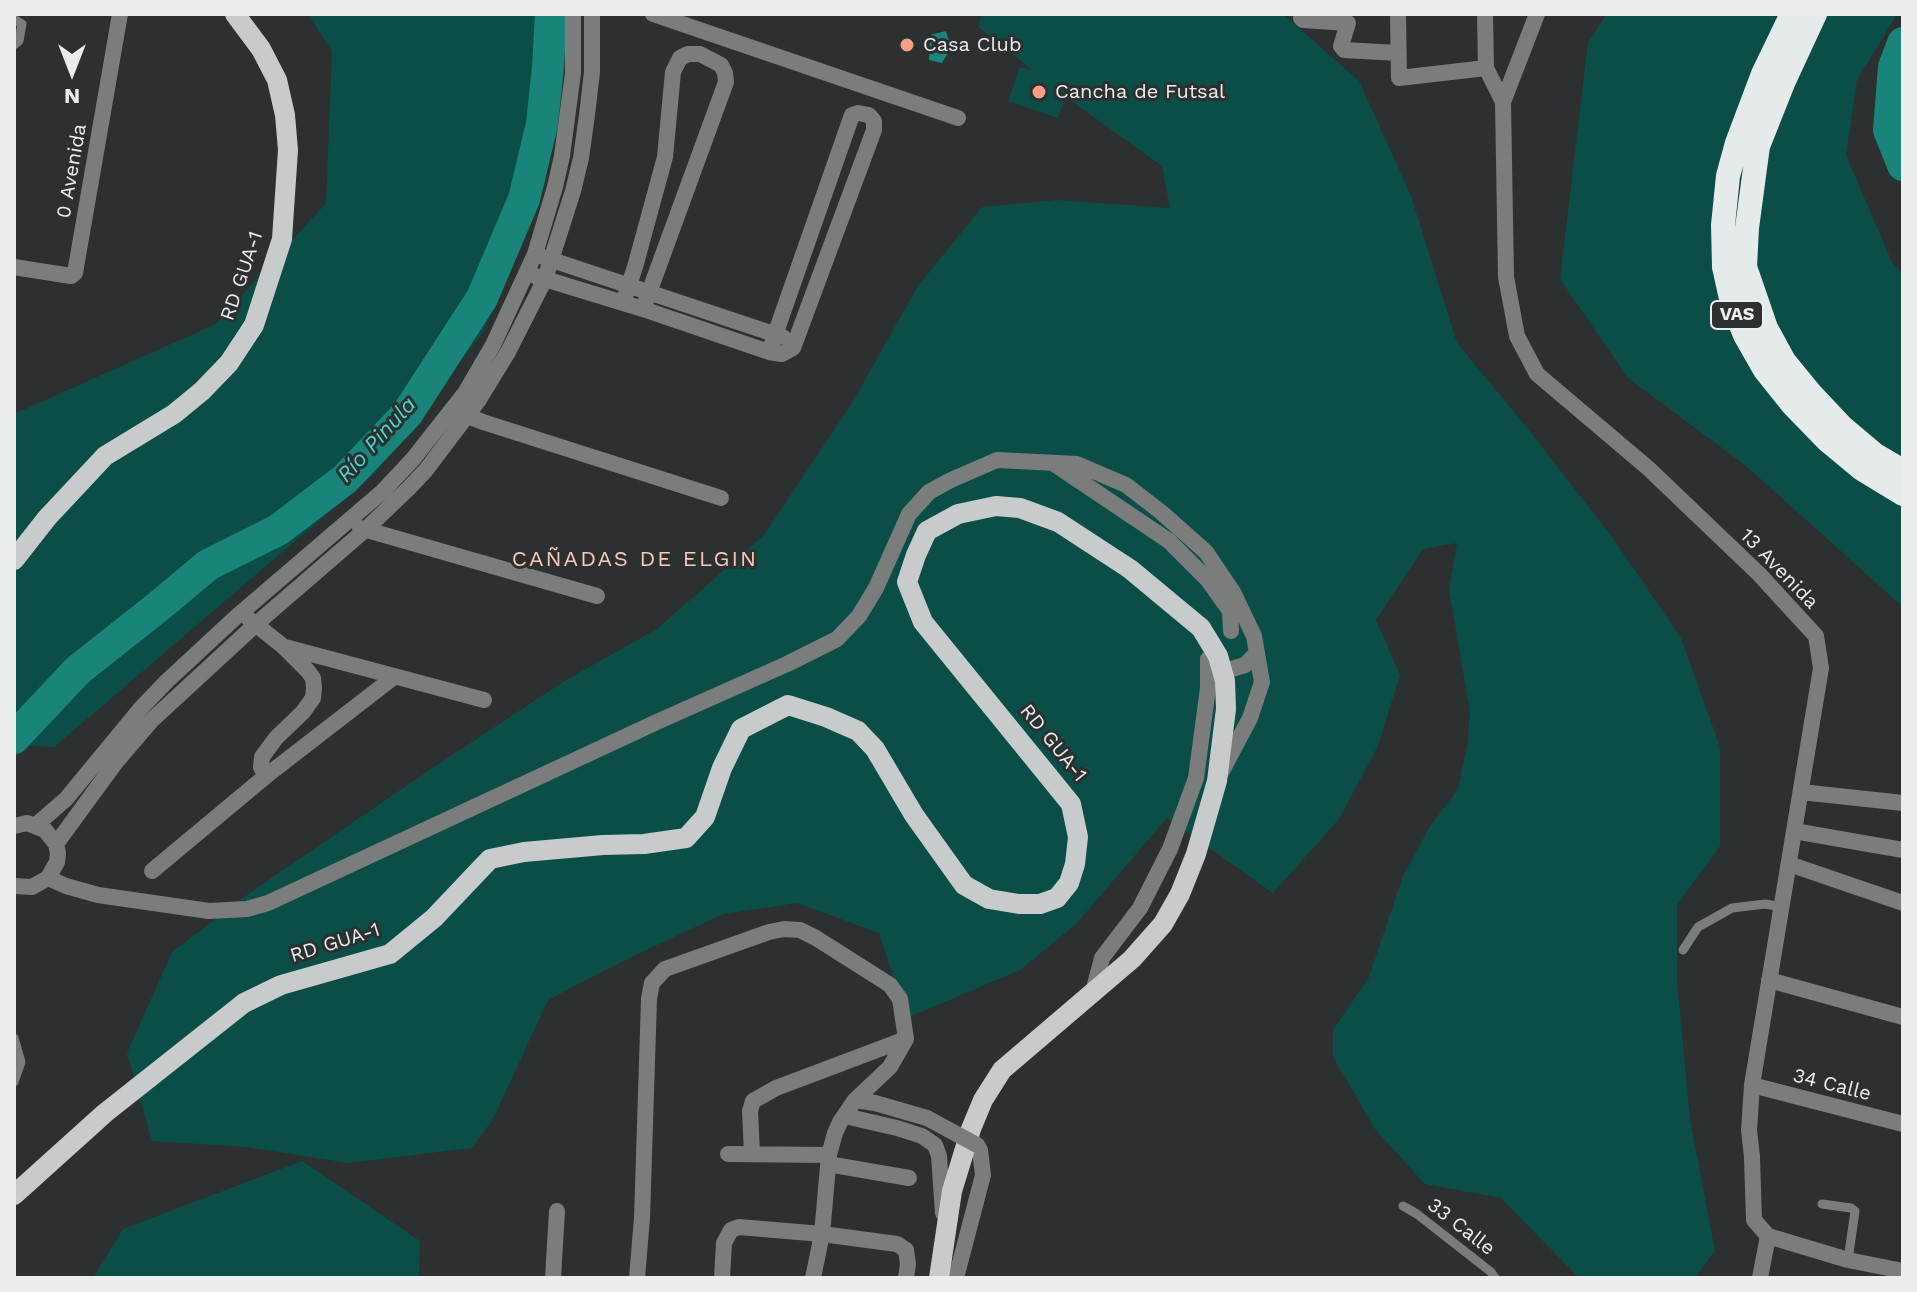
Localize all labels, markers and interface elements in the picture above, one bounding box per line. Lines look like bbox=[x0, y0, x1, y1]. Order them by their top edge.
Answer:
north arrow bbox=[32, 32, 112, 112]
place label: Casa Club bbox=[923, 33, 1021, 57]
marker: Casa Club bbox=[898, 36, 916, 54]
place label: Cancha de Futsal bbox=[1055, 80, 1225, 104]
marker: Cancha de Futsal bbox=[1030, 83, 1048, 101]
text: N bbox=[64, 84, 80, 109]
street label: 0 Avenida bbox=[52, 122, 92, 220]
street label: RD GUA-1 bbox=[216, 228, 268, 324]
road number: VAS bbox=[1711, 301, 1763, 329]
water label: Río Pinula bbox=[332, 392, 422, 488]
street label: 13 Avenida bbox=[1735, 524, 1823, 614]
district label: CAÑADAS DE ELGIN bbox=[512, 547, 758, 573]
street label: RD GUA-1 bbox=[1015, 699, 1091, 787]
street label: RD GUA-1 bbox=[287, 918, 383, 968]
street label: 34 Calle bbox=[1791, 1064, 1873, 1106]
street label: 33 Calle bbox=[1423, 1193, 1499, 1261]

